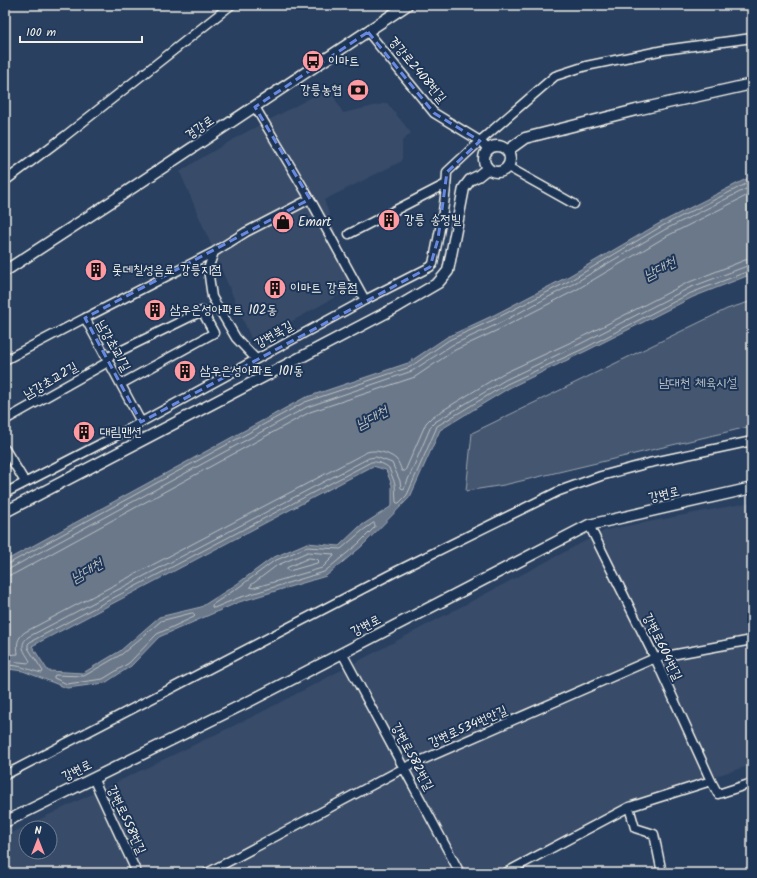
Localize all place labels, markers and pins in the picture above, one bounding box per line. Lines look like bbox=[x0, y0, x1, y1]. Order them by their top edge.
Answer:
bus stop icon: 이마트 bbox=[300, 48, 326, 74]
place label: 이마트 bbox=[328, 51, 359, 72]
bank icon: 강릉농협 bbox=[345, 77, 371, 103]
place label: 강릉농협 bbox=[300, 80, 342, 101]
building icon: 강릉 송정빌 bbox=[376, 207, 402, 233]
shop icon: Emart bbox=[270, 209, 296, 235]
place label: 강릉 송정빌 bbox=[404, 210, 462, 231]
place label: Emart bbox=[298, 212, 332, 233]
building icon: 롯데칠성음료 강릉지점 bbox=[83, 257, 109, 283]
place label: 롯데칠성음료 강릉지점 bbox=[112, 260, 222, 281]
building icon: 이마트 강릉점 bbox=[262, 275, 288, 301]
place label: 이마트 강릉점 bbox=[290, 278, 358, 299]
building icon: 삼우은성아파트 102동 bbox=[142, 297, 168, 323]
place label: 삼우은성아파트 102동 bbox=[170, 300, 277, 321]
building icon: 삼우은성아파트 101동 bbox=[172, 358, 198, 384]
place label: 삼우은성아파트 101동 bbox=[200, 361, 304, 382]
building icon: 대림맨션 bbox=[71, 419, 97, 445]
place label: 대림맨션 bbox=[100, 422, 142, 443]

